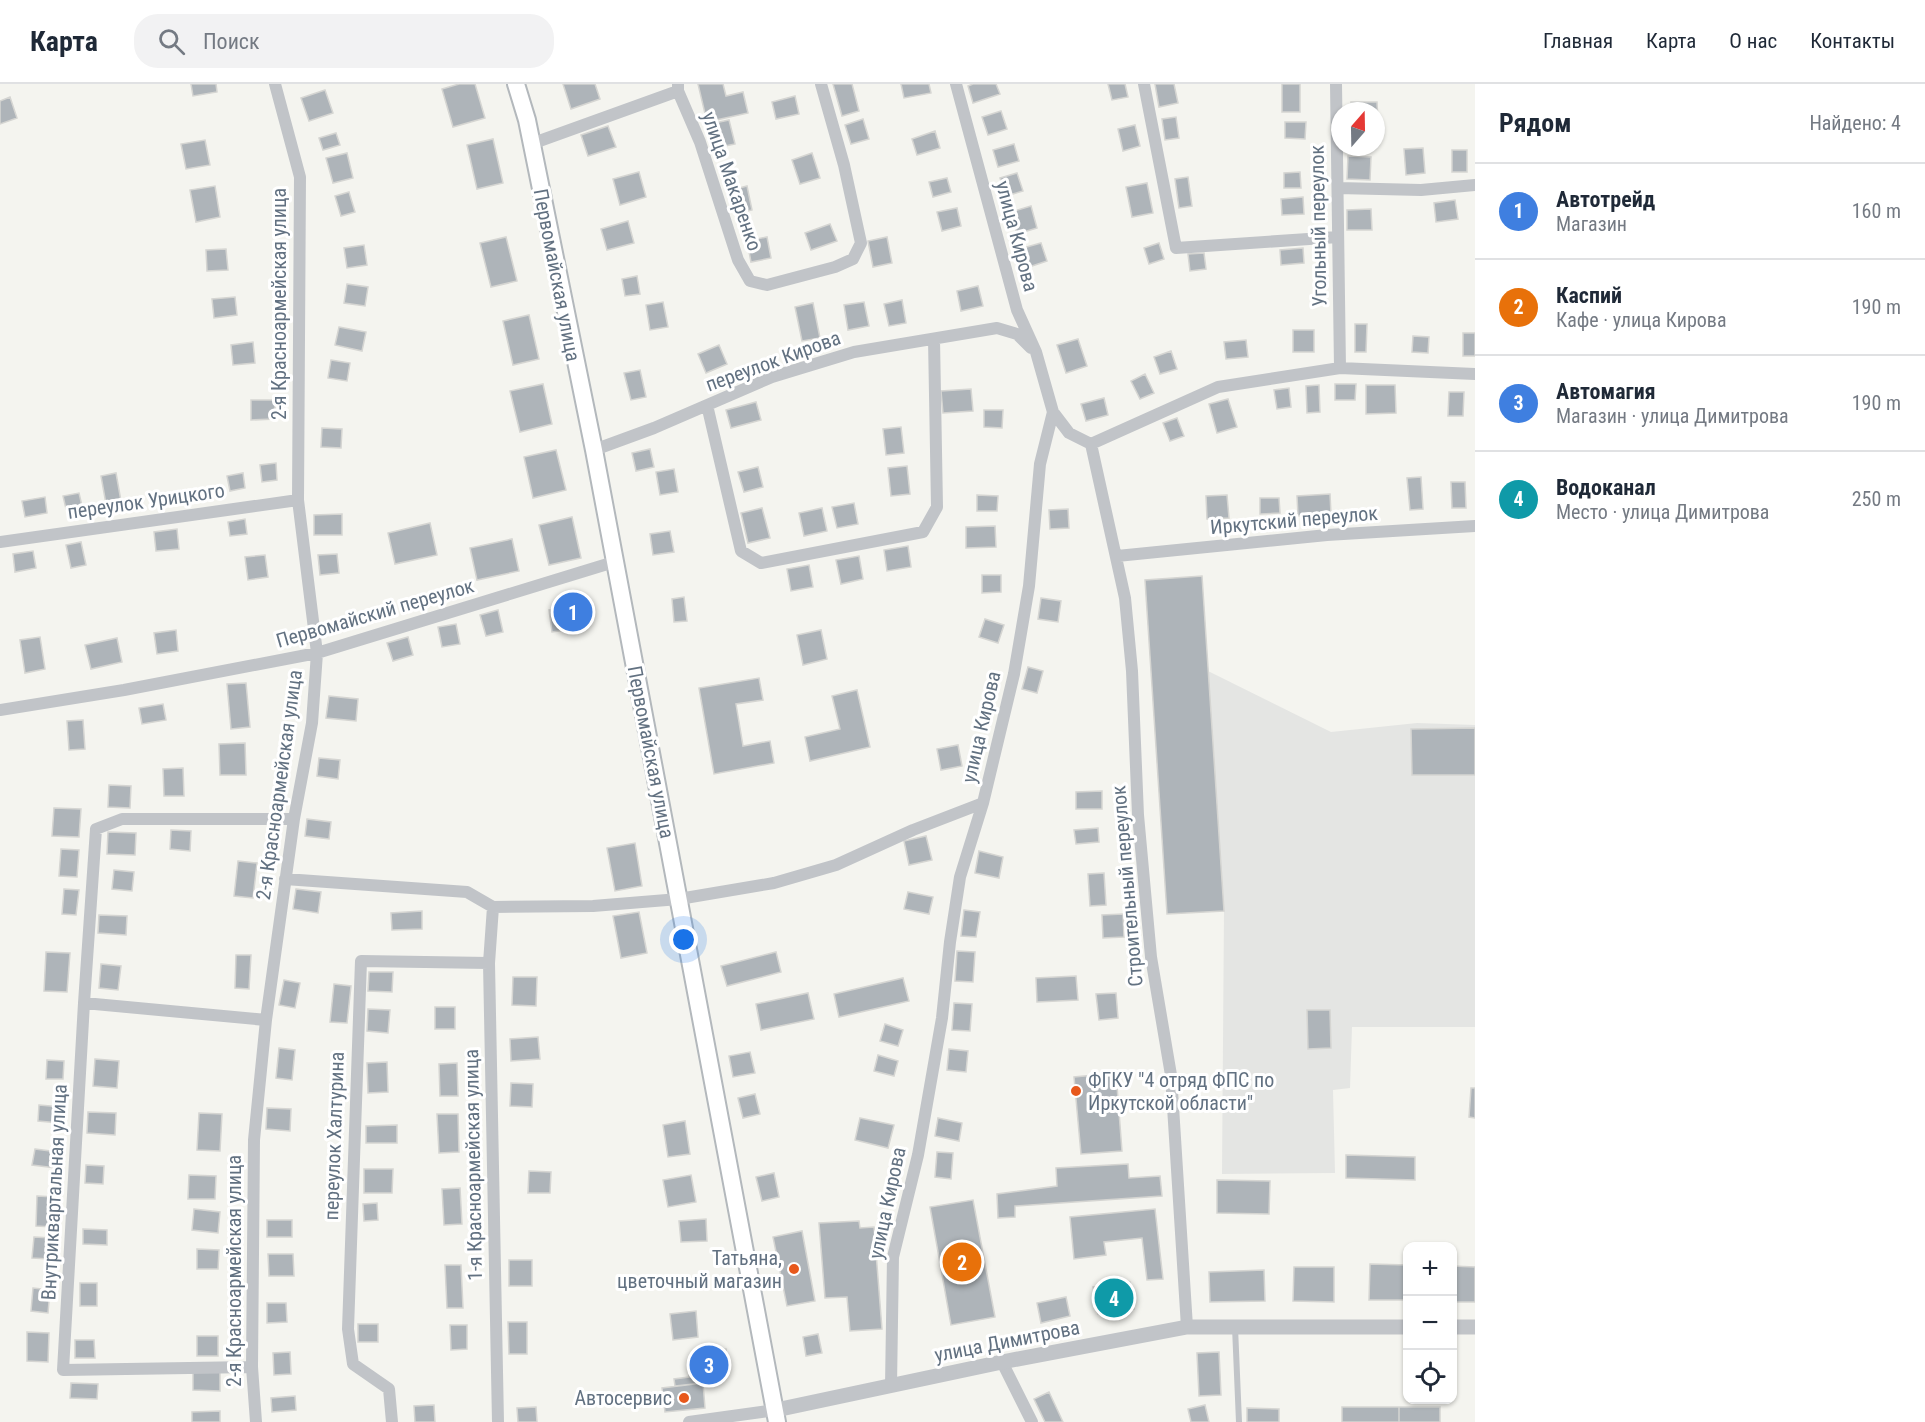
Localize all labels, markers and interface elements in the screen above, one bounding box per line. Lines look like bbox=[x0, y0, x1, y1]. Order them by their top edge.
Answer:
search box bbox=[134, 14, 554, 68]
text: Карта bbox=[30, 25, 98, 58]
icon: search bbox=[155, 25, 188, 58]
text: Поиск bbox=[203, 29, 260, 54]
text: Главная bbox=[1543, 29, 1613, 53]
text: Карта bbox=[1646, 29, 1696, 53]
text: О нас bbox=[1729, 29, 1777, 53]
text: Контакты bbox=[1810, 29, 1895, 53]
north arrow bbox=[1331, 102, 1385, 156]
street label: улица Макаренко bbox=[697, 108, 767, 254]
text: Рядом bbox=[1499, 108, 1571, 138]
text: Найдено: 4 bbox=[1809, 111, 1901, 135]
street label: Угольный переулок bbox=[1305, 144, 1331, 307]
street label: улица Кирова bbox=[991, 178, 1043, 294]
street label: Первомайская улица bbox=[528, 187, 586, 363]
text: Автотрейд bbox=[1556, 187, 1655, 212]
street label: 2-я Красноармейская улица bbox=[267, 188, 291, 420]
text: 1 bbox=[1513, 199, 1524, 223]
text: 160 m bbox=[1852, 199, 1901, 223]
text: Магазин bbox=[1556, 212, 1627, 236]
text: Каспий bbox=[1556, 283, 1622, 308]
text: 2 bbox=[1513, 295, 1524, 319]
text: 190 m bbox=[1852, 295, 1901, 319]
text: Кафе · улица Кирова bbox=[1556, 308, 1727, 332]
street label: переулок Кирова bbox=[702, 325, 844, 397]
text: Автомагия bbox=[1556, 379, 1656, 404]
text: 3 bbox=[1513, 391, 1524, 415]
text: 190 m bbox=[1852, 391, 1901, 415]
text: Магазин · улица Димитрова bbox=[1556, 404, 1789, 428]
text: Водоканал bbox=[1556, 475, 1656, 500]
street label: переулок Урицкого bbox=[66, 478, 226, 524]
text: 4 bbox=[1513, 487, 1524, 511]
text: 250 m bbox=[1852, 487, 1901, 511]
text: Место · улица Димитрова bbox=[1556, 500, 1769, 524]
street label: Иркутский переулок bbox=[1209, 501, 1379, 539]
street label: Первомайский переулок bbox=[273, 573, 477, 653]
pin: 1 bbox=[554, 590, 592, 634]
street label: Первомайская улица bbox=[622, 664, 680, 840]
street label: 2-я Красноармейская улица bbox=[251, 668, 307, 902]
street label: улица Кирова bbox=[957, 669, 1005, 785]
street label: Строительный переулок bbox=[1106, 784, 1148, 988]
your location bbox=[669, 925, 698, 954]
street label: 1-я Красноармейская улица bbox=[459, 1049, 487, 1281]
street label: переулок Халтурина bbox=[319, 1051, 349, 1221]
place label: ФГКУ "4 отряд ФПС по Иркутской области" bbox=[1088, 1068, 1274, 1115]
street label: Внутриквартальная улица bbox=[36, 1083, 72, 1301]
marker: ФГКУ "4 отряд ФПС по Иркутской области" bbox=[1069, 1084, 1083, 1098]
street label: улица Кирова bbox=[863, 1145, 911, 1261]
street label: 2-я Красноармейская улица bbox=[222, 1155, 246, 1387]
pin: 2 bbox=[942, 1240, 982, 1284]
map controls bbox=[1403, 1242, 1457, 1404]
button: + bbox=[1403, 1242, 1457, 1296]
place label: Татьяна, цветочный магазин bbox=[617, 1246, 782, 1293]
marker: Татьяна, цветочный магазин bbox=[787, 1262, 801, 1276]
pin: 4 bbox=[1094, 1276, 1134, 1320]
button: − bbox=[1403, 1296, 1457, 1350]
street label: улица Димитрова bbox=[932, 1315, 1082, 1367]
pin: 3 bbox=[690, 1342, 728, 1388]
button: locate bbox=[1403, 1350, 1457, 1404]
place label: Автосервис bbox=[574, 1386, 672, 1410]
marker: Автосервис bbox=[677, 1391, 691, 1405]

